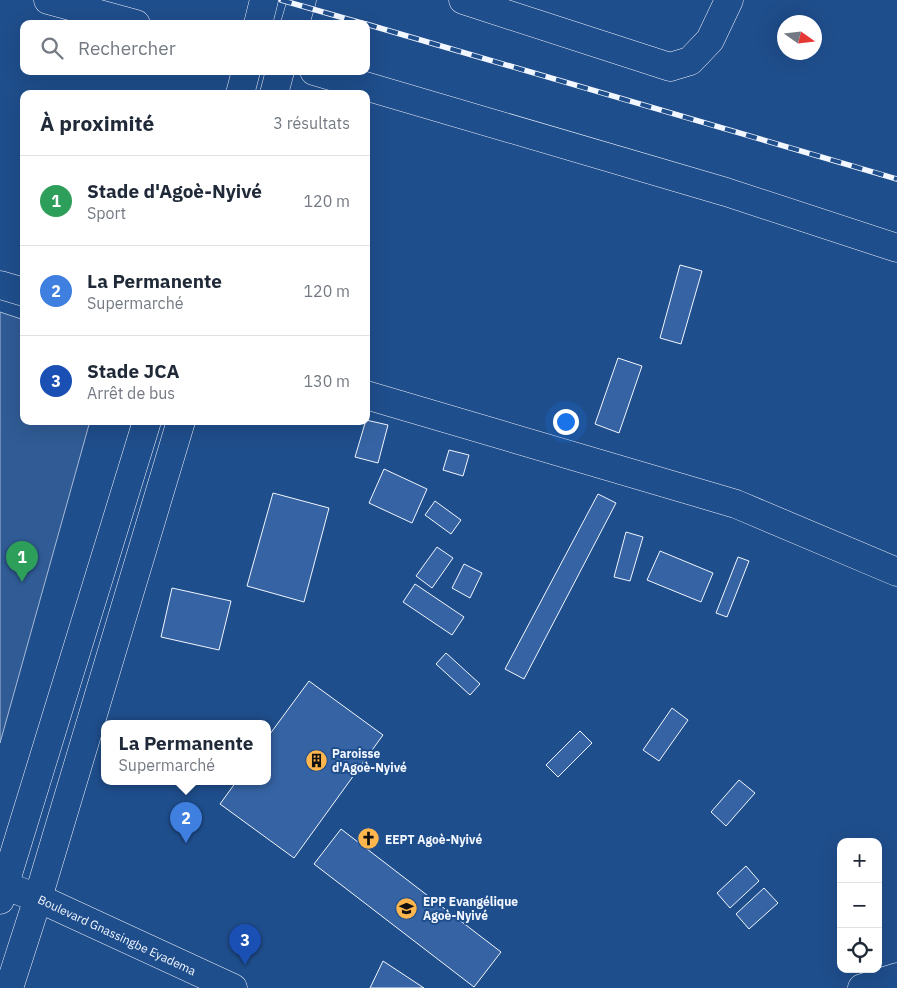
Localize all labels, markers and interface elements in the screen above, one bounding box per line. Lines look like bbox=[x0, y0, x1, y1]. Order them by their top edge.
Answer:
north arrow bbox=[777, 15, 822, 60]
search box bbox=[20, 20, 370, 75]
icon: search bbox=[38, 34, 66, 62]
text: Rechercher bbox=[78, 36, 176, 60]
text: À proximité bbox=[40, 109, 154, 137]
text: 3 résultats bbox=[273, 113, 350, 133]
text: Stade d'Agoè-Nyivé bbox=[87, 179, 262, 203]
text: 1 bbox=[51, 191, 61, 211]
text: 120 m bbox=[303, 191, 350, 211]
text: Sport bbox=[87, 203, 126, 223]
text: La Permanente bbox=[87, 269, 222, 293]
text: 2 bbox=[51, 281, 61, 301]
text: 120 m bbox=[303, 281, 350, 301]
text: Supermarché bbox=[87, 293, 184, 313]
text: Stade JCA bbox=[87, 359, 179, 383]
text: 3 bbox=[51, 371, 61, 391]
text: 130 m bbox=[303, 371, 350, 391]
text: Arrêt de bus bbox=[87, 383, 175, 403]
your location bbox=[553, 409, 579, 435]
pin: 1 bbox=[6, 541, 38, 582]
popup bbox=[101, 720, 271, 785]
text: La Permanente bbox=[119, 731, 253, 755]
place label: Paroisse d'Agoè-Nyivé bbox=[332, 746, 407, 775]
building icon: Paroisse d'Agoè-Nyivé bbox=[304, 748, 328, 772]
text: Supermarché bbox=[119, 755, 215, 775]
pin: 2 bbox=[170, 802, 202, 843]
church icon: EEPT Agoè-Nyivé bbox=[357, 827, 381, 851]
place label: EEPT Agoè-Nyivé bbox=[385, 832, 482, 847]
map controls bbox=[837, 838, 882, 973]
button: + bbox=[837, 838, 882, 883]
button: − bbox=[837, 883, 882, 928]
street label: Boulevard Gnassingbe Eyadema bbox=[36, 892, 199, 979]
place label: EPP Evangélique Agoè-Nyivé bbox=[423, 894, 518, 923]
school or university icon: EPP Evangélique Agoè-Nyivé bbox=[395, 896, 419, 920]
pin: 3 bbox=[229, 924, 261, 965]
button: locate bbox=[837, 928, 882, 973]

